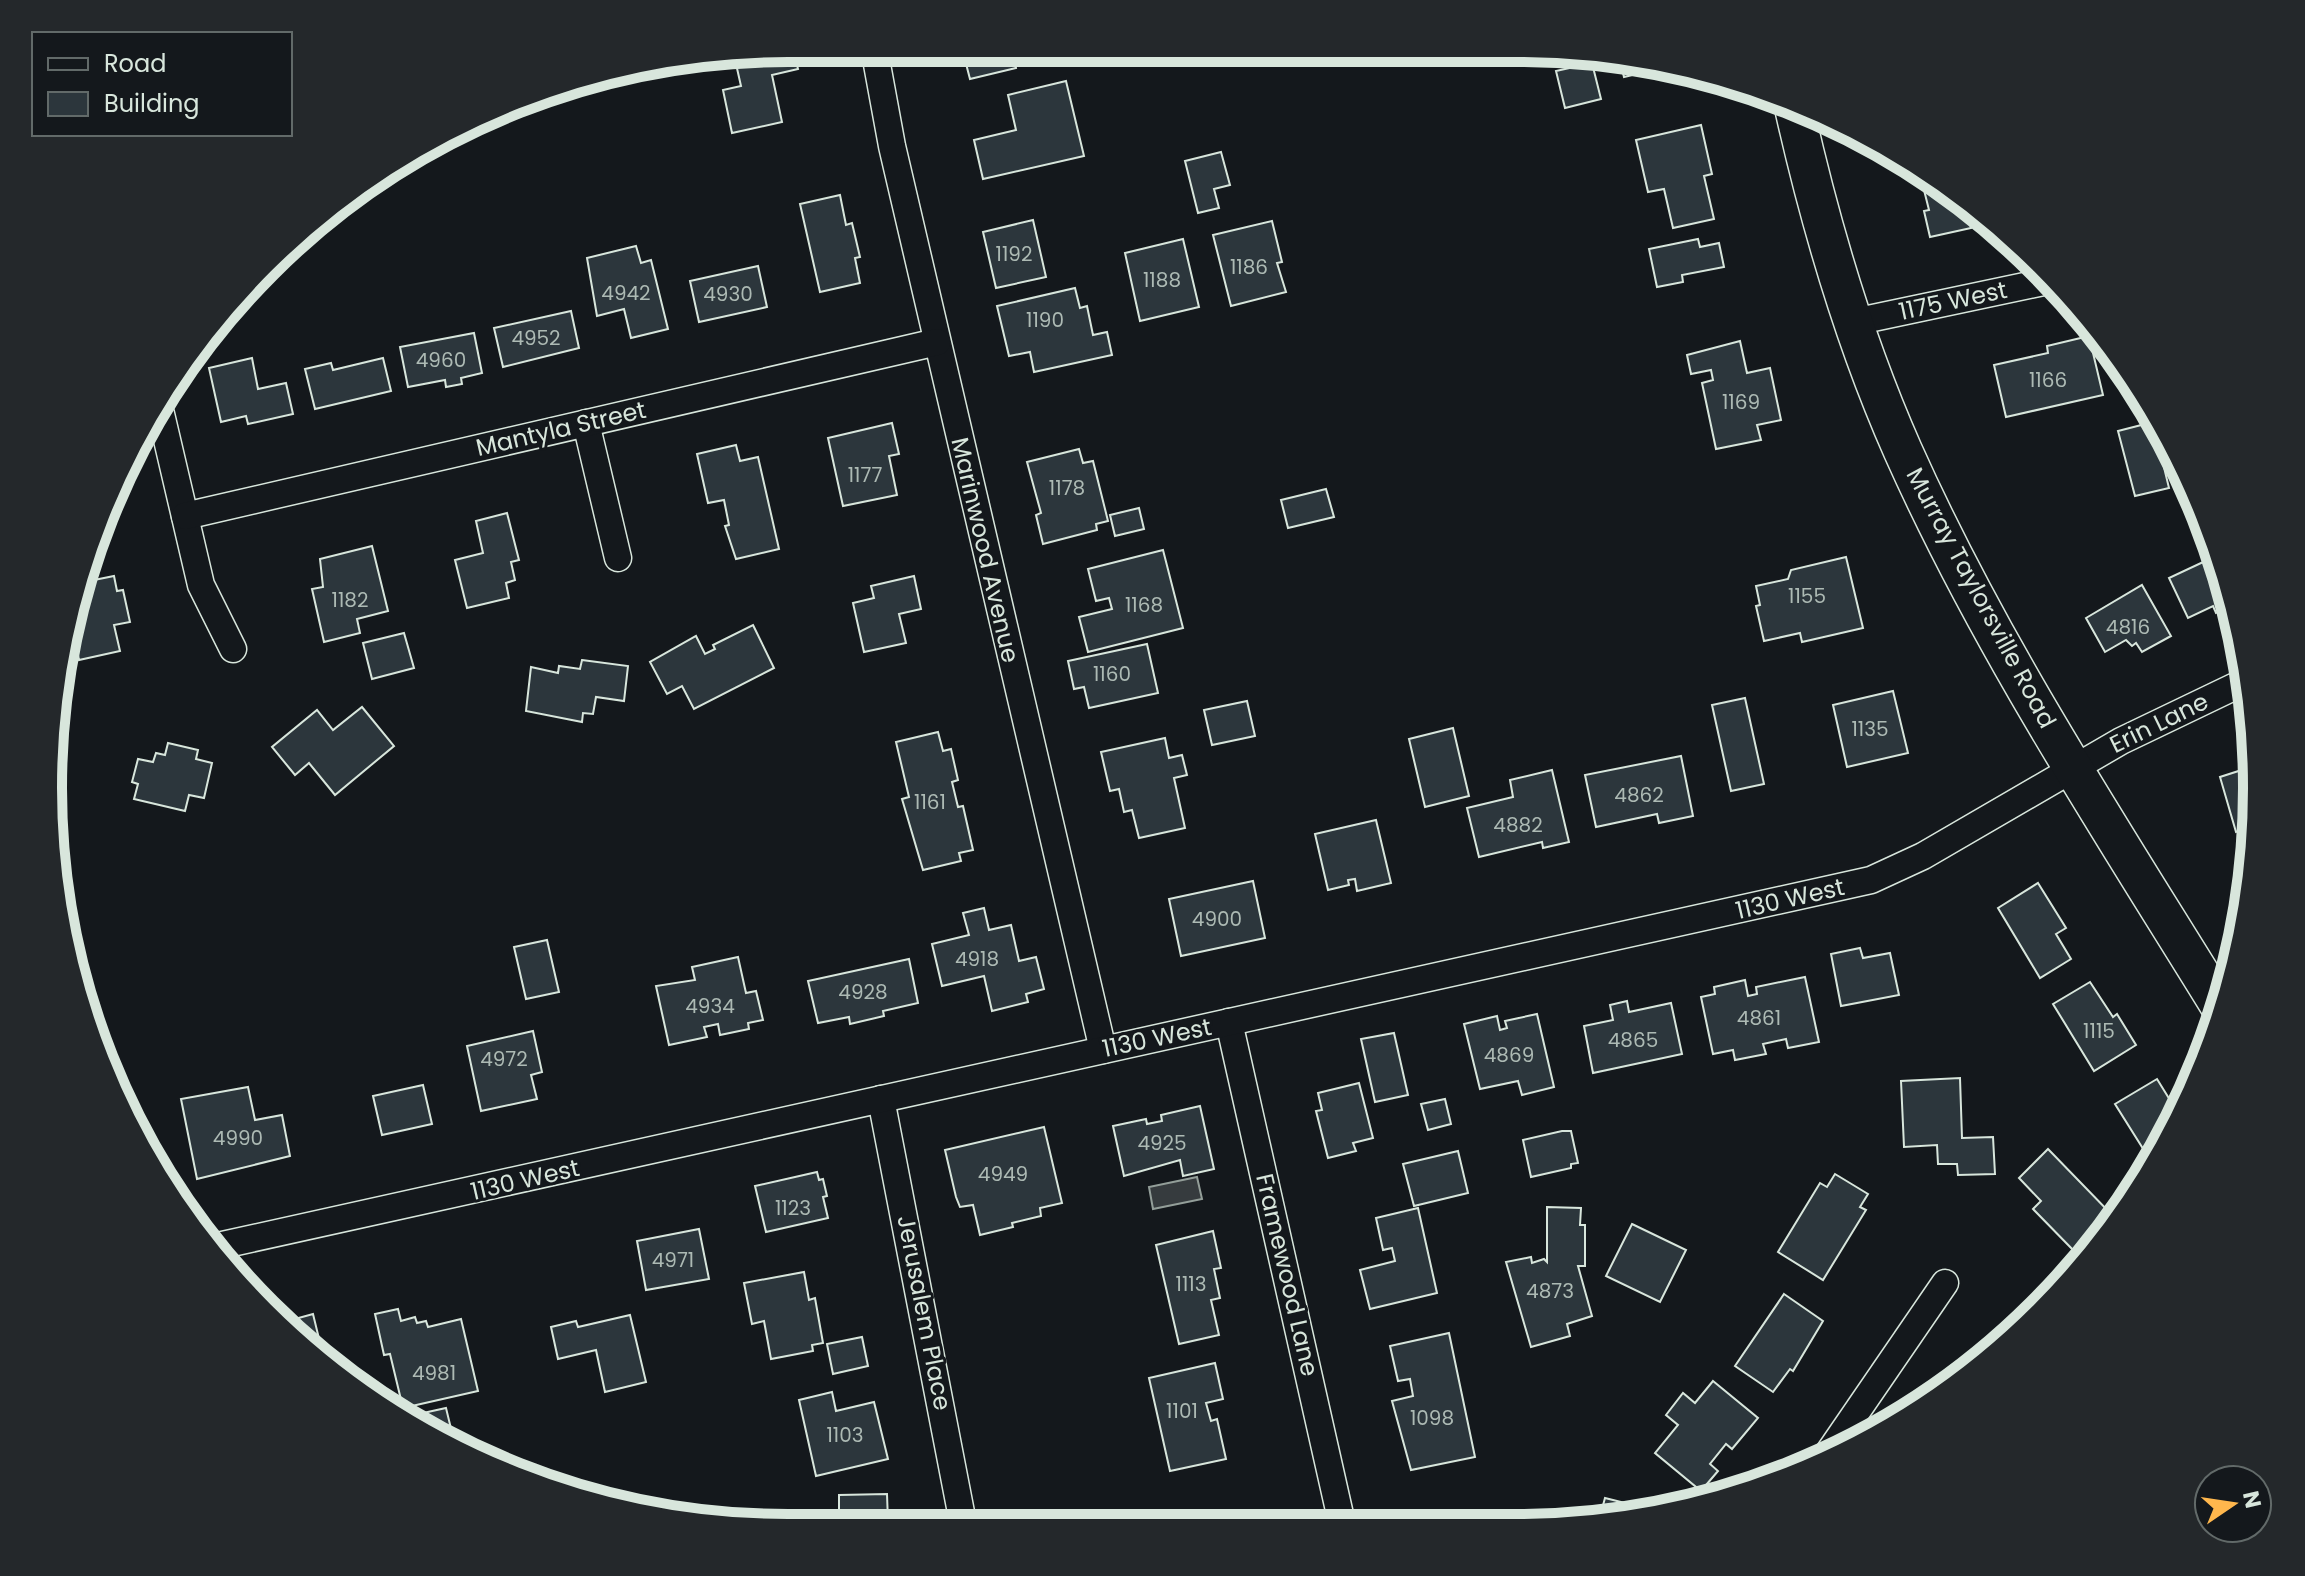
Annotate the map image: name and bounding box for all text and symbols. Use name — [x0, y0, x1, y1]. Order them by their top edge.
legend — [32, 32, 292, 136]
text: Road — [104, 47, 166, 80]
text: Building — [104, 87, 200, 120]
house number: 1192 — [996, 240, 1032, 268]
house number: 1186 — [1230, 253, 1268, 281]
house number: 1188 — [1143, 266, 1181, 294]
street label: 1175 West — [1896, 273, 2010, 328]
house number: 4942 — [601, 279, 651, 307]
house number: 4930 — [703, 280, 753, 308]
house number: 1190 — [1026, 306, 1064, 334]
house number: 4952 — [511, 324, 561, 352]
house number: 4960 — [416, 346, 466, 374]
house number: 1166 — [2029, 366, 2067, 394]
house number: 1169 — [1722, 388, 1760, 416]
street label: Mantyla Street — [473, 393, 649, 464]
street label: Marinwood Avenue — [944, 434, 1027, 666]
house number: 1177 — [848, 461, 882, 489]
street label: Murray Taylorsville Road — [1899, 462, 2064, 734]
house number: 1178 — [1049, 474, 1085, 502]
house number: 1155 — [1788, 582, 1826, 610]
house number: 1182 — [332, 586, 368, 614]
house number: 1168 — [1125, 591, 1163, 619]
house number: 4816 — [2106, 613, 2150, 641]
house number: 1160 — [1093, 660, 1131, 688]
street label: Erin Lane — [2104, 685, 2214, 761]
house number: 1135 — [1851, 715, 1889, 743]
house number: 4862 — [1614, 781, 1664, 809]
house number: 1161 — [914, 788, 946, 816]
house number: 4882 — [1493, 811, 1543, 839]
street label: 1130 West — [1732, 870, 1847, 927]
house number: 4900 — [1192, 905, 1242, 933]
house number: 4918 — [955, 945, 999, 973]
house number: 4928 — [838, 978, 888, 1006]
house number: 4934 — [685, 992, 735, 1020]
house number: 4861 — [1737, 1004, 1781, 1032]
street label: 1130 West — [1099, 1010, 1214, 1065]
house number: 1115 — [2083, 1017, 2115, 1045]
house number: 4865 — [1608, 1026, 1658, 1054]
house number: 4869 — [1484, 1041, 1534, 1069]
house number: 4972 — [480, 1045, 528, 1073]
house number: 4990 — [213, 1124, 263, 1152]
house number: 4925 — [1137, 1129, 1187, 1157]
street label: 1130 West — [467, 1151, 582, 1208]
house number: 4949 — [978, 1160, 1028, 1188]
street label: Framewood Lane — [1248, 1170, 1327, 1379]
house number: 1123 — [775, 1194, 811, 1222]
street label: Jerusalem Place — [889, 1213, 960, 1413]
house number: 4971 — [652, 1246, 694, 1274]
house number: 1113 — [1176, 1270, 1206, 1298]
house number: 4873 — [1526, 1277, 1574, 1305]
house number: 4981 — [412, 1359, 456, 1387]
house number: 1101 — [1166, 1397, 1198, 1425]
house number: 1098 — [1410, 1404, 1454, 1432]
house number: 1103 — [826, 1421, 864, 1449]
north arrow — [2193, 1464, 2273, 1544]
text: N — [2235, 1488, 2269, 1511]

